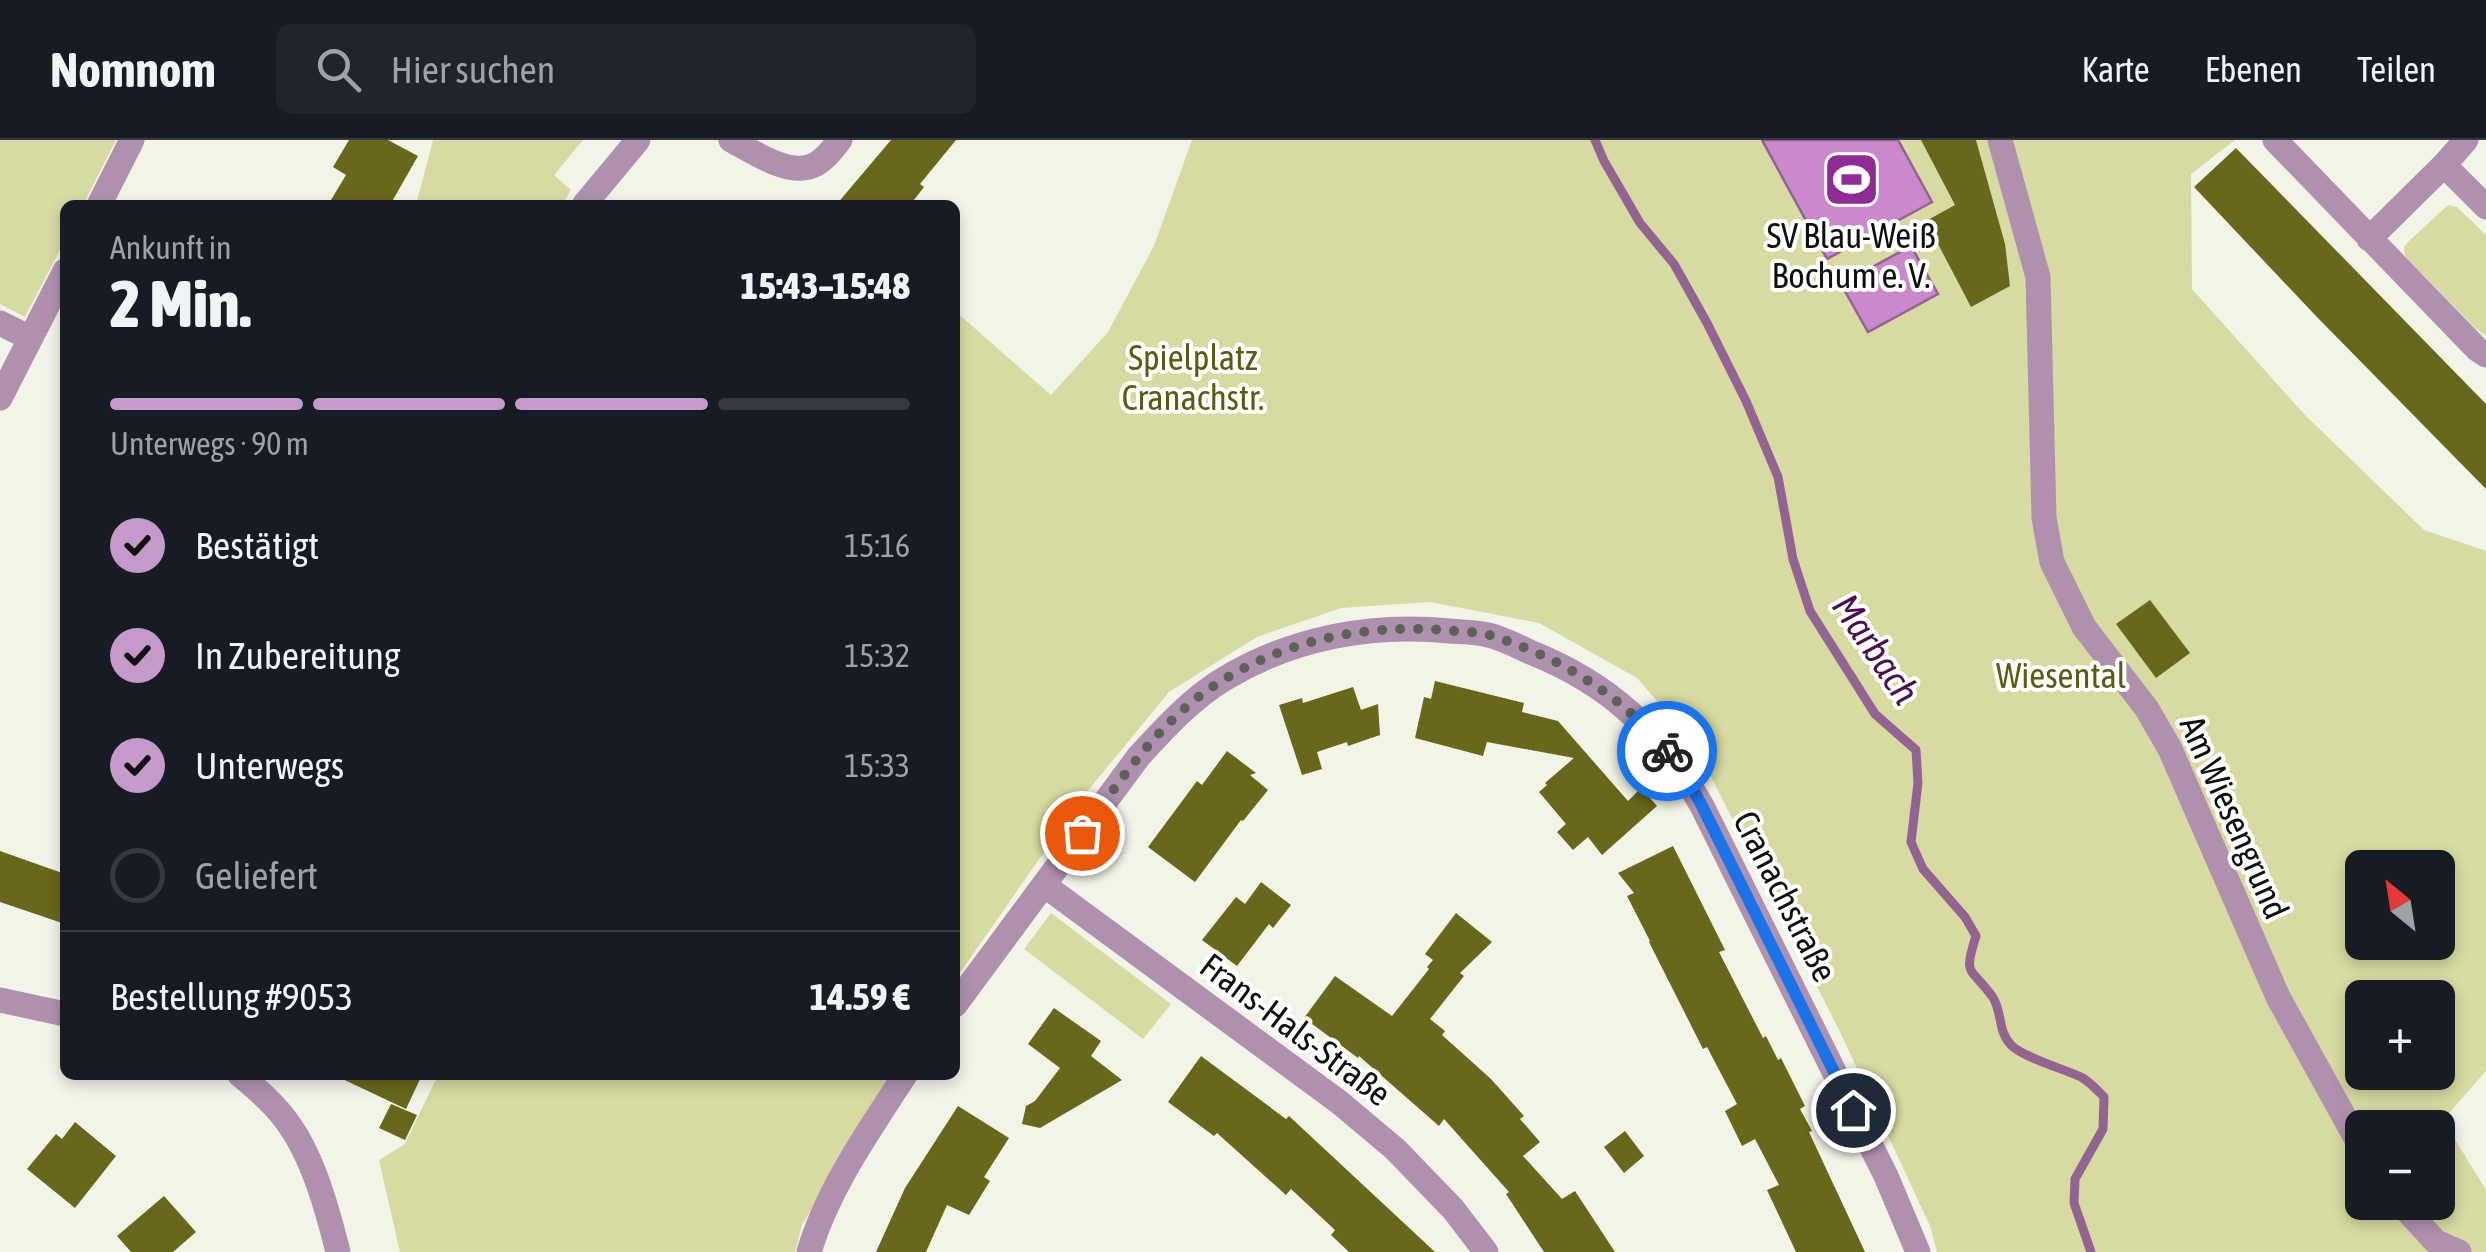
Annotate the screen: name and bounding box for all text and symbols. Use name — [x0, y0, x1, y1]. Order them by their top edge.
search box — [276, 24, 976, 114]
text: Nomnom — [50, 42, 216, 97]
icon: search — [311, 42, 366, 97]
text: Hier suchen — [391, 48, 555, 91]
text: Karte — [2081, 49, 2150, 89]
text: Ebenen — [2205, 49, 2302, 89]
text: Teilen — [2357, 49, 2436, 89]
sports icon: SV Blau-Weiß Bochum e. V. — [1821, 149, 1881, 209]
place label: SV Blau-Weiß Bochum e. V. — [1766, 215, 1936, 295]
text: Ankunft in — [110, 229, 232, 266]
text: 15:43–15:48 — [740, 264, 910, 307]
text: 2 Min. — [110, 266, 251, 341]
park label: Spielplatz Cranachstr. — [1122, 337, 1264, 417]
text: Unterwegs · 90 m — [110, 425, 309, 462]
icon: check — [110, 518, 165, 573]
text: Bestätigt — [195, 524, 319, 567]
text: 15:16 — [844, 527, 910, 564]
water label: Marbach — [1824, 586, 1928, 712]
icon: check — [110, 628, 165, 683]
text: In Zubereitung — [195, 634, 400, 677]
text: 15:32 — [844, 637, 910, 674]
park label: Wiesental — [1996, 655, 2126, 695]
courier — [1617, 701, 1717, 801]
street label: Am Wiesengrund — [2172, 710, 2298, 924]
icon: bike — [1640, 724, 1695, 779]
icon: check — [110, 738, 165, 793]
text: Unterwegs — [195, 744, 344, 787]
text: 15:33 — [844, 747, 910, 784]
pin — [1040, 791, 1125, 876]
street label: Cranachstraße — [1726, 804, 1846, 988]
icon: bag — [1055, 806, 1110, 861]
north arrow — [2345, 850, 2455, 960]
map controls — [2345, 850, 2455, 1220]
text: Geliefert — [195, 854, 318, 897]
street label: Frans-Hals-Straße — [1193, 945, 1399, 1113]
text: Bestellung #9053 — [110, 975, 353, 1018]
text: 14.59 € — [809, 975, 910, 1018]
button: + — [2345, 980, 2455, 1090]
pin — [1811, 1068, 1896, 1153]
icon: home — [1826, 1083, 1881, 1138]
button: − — [2345, 1110, 2455, 1220]

